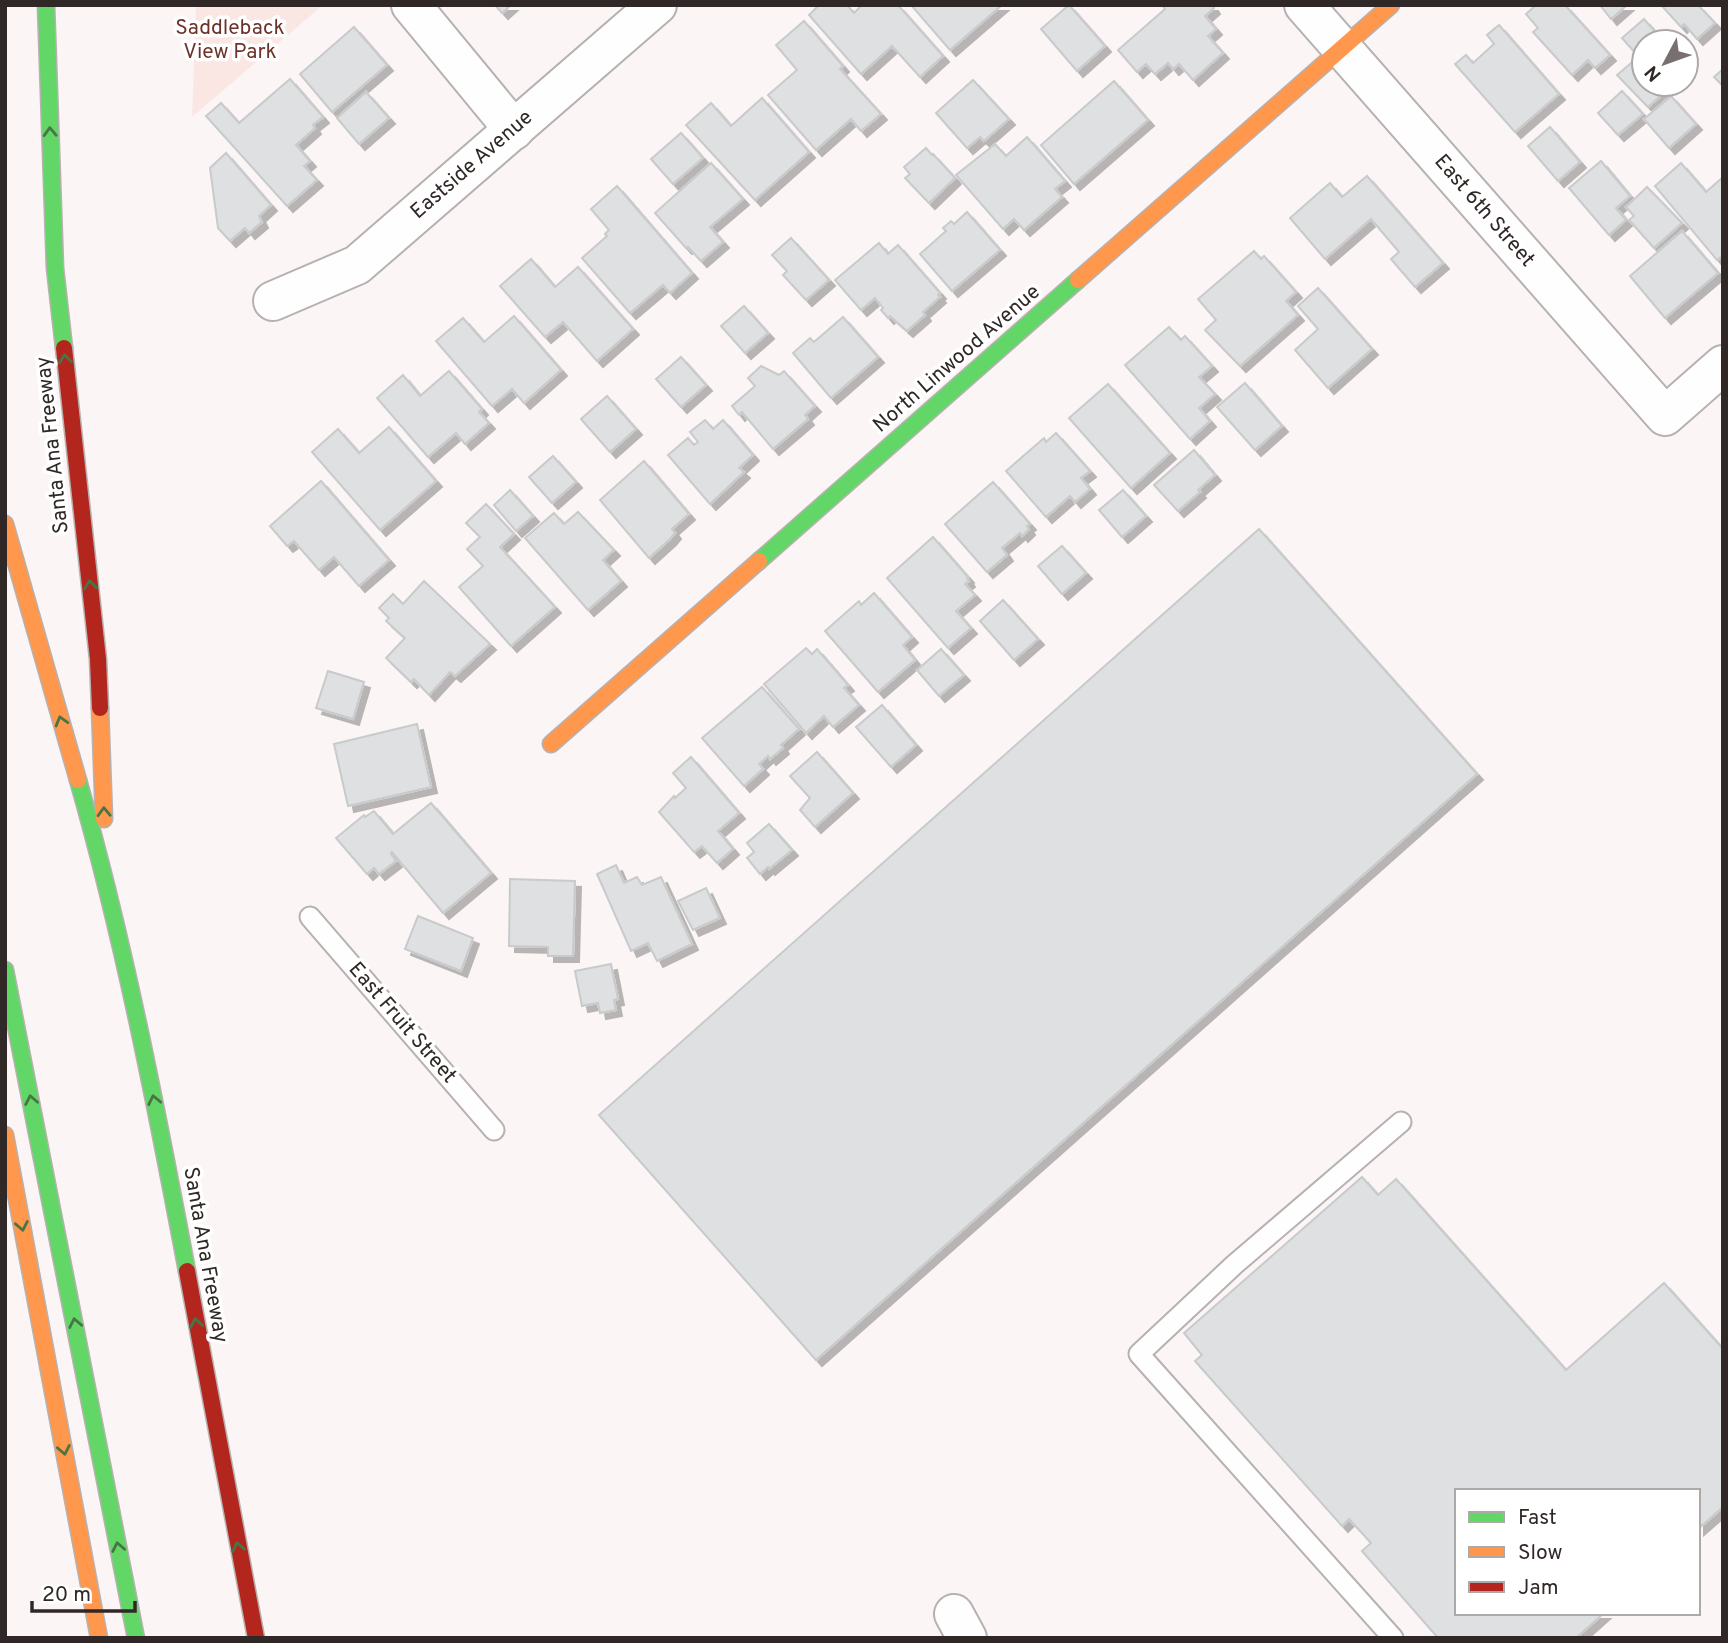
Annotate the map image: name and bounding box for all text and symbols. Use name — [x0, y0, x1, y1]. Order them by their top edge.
park label: Saddleback View Park — [175, 15, 285, 66]
north arrow — [1630, 28, 1700, 98]
text: N — [1640, 60, 1667, 86]
street label: Eastside Avenue — [405, 104, 539, 226]
one-way arrow — [42, 127, 57, 138]
street label: East 6th Street — [1428, 149, 1540, 273]
street label: North Linwood Avenue — [868, 279, 1046, 439]
one-way arrow — [58, 353, 73, 364]
street label: Santa Ana Freeway — [30, 355, 76, 535]
one-way arrow — [82, 580, 97, 591]
one-way arrow — [55, 715, 70, 727]
one-way arrow — [97, 807, 112, 818]
street label: East Fruit Street — [342, 957, 462, 1089]
one-way arrow — [24, 1094, 39, 1106]
one-way arrow — [147, 1094, 162, 1106]
street label: Santa Ana Freeway — [176, 1165, 234, 1345]
one-way arrow — [14, 1220, 29, 1232]
one-way arrow — [189, 1317, 204, 1329]
one-way arrow — [68, 1318, 83, 1330]
one-way arrow — [56, 1444, 71, 1456]
legend — [1455, 1489, 1700, 1615]
text: Fast — [1518, 1505, 1557, 1532]
text: Slow — [1518, 1540, 1563, 1567]
one-way arrow — [112, 1541, 127, 1553]
one-way arrow — [231, 1541, 246, 1553]
scale bar — [32, 1570, 135, 1614]
text: Jam — [1518, 1575, 1559, 1602]
text: 20 m — [42, 1582, 91, 1609]

